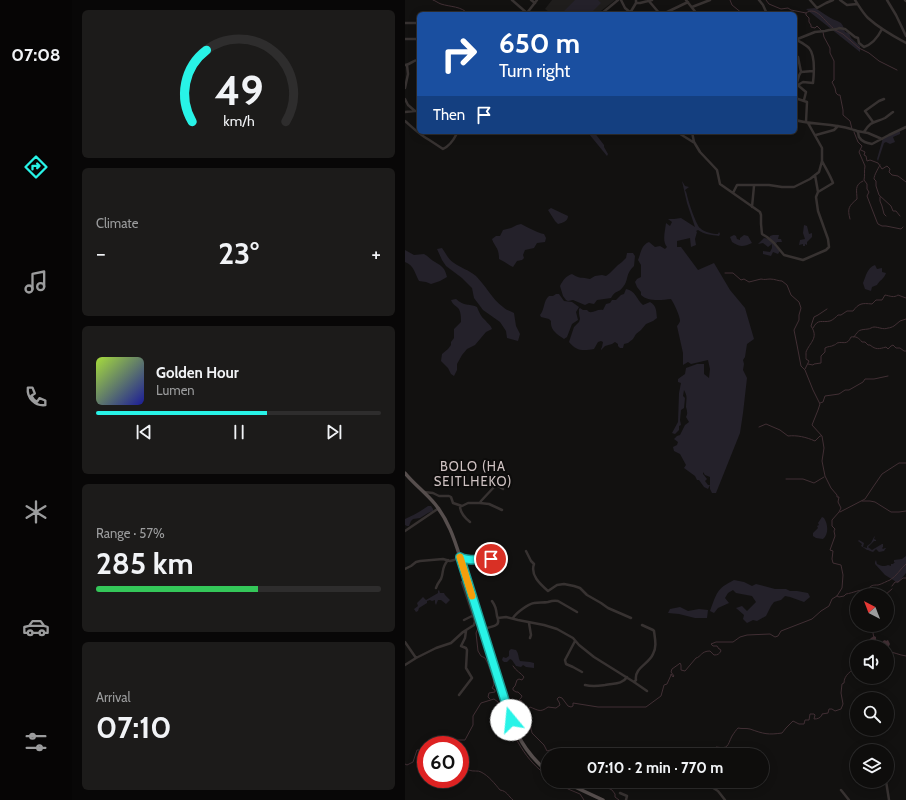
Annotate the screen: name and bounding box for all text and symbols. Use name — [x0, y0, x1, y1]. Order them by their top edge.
text: 650 m — [499, 26, 580, 60]
icon: right — [433, 28, 485, 80]
text: 07:08 — [11, 44, 61, 66]
text: Turn right — [499, 60, 570, 82]
text: 49 — [214, 65, 263, 115]
icon: arrive — [473, 104, 495, 126]
text: Then — [433, 106, 465, 124]
text: km/h — [223, 112, 254, 130]
icon: directions — [22, 153, 50, 181]
text: Climate — [96, 215, 138, 231]
text: 23° — [218, 235, 259, 272]
text: − — [96, 240, 106, 267]
text: + — [371, 240, 381, 267]
icon: music — [22, 268, 50, 296]
text: Golden Hour — [156, 364, 239, 382]
text: Lumen — [156, 382, 195, 398]
icon: phone — [22, 383, 50, 411]
icon: previous — [133, 421, 155, 443]
icon: pause — [228, 421, 250, 443]
icon: next — [323, 421, 345, 443]
district label: BOLO (HA SEITLHEKO) — [434, 458, 512, 489]
icon: climate — [22, 498, 50, 526]
text: Range · 57% — [96, 525, 165, 541]
pin — [474, 542, 508, 576]
text: 285 km — [96, 545, 193, 582]
icon: arrive — [480, 548, 502, 570]
north arrow — [850, 588, 894, 632]
map controls — [850, 588, 894, 788]
icon: car — [22, 613, 50, 641]
button: sound — [850, 640, 894, 684]
text: Arrival — [96, 689, 131, 705]
button: search — [850, 692, 894, 736]
position arrow — [490, 699, 532, 741]
text: 07:10 — [96, 709, 171, 746]
icon: filters — [22, 728, 50, 756]
speed limit sign: 60 — [417, 736, 469, 788]
button: layers — [850, 744, 894, 788]
text: 07:10 · 2 min · 770 m — [587, 759, 723, 777]

